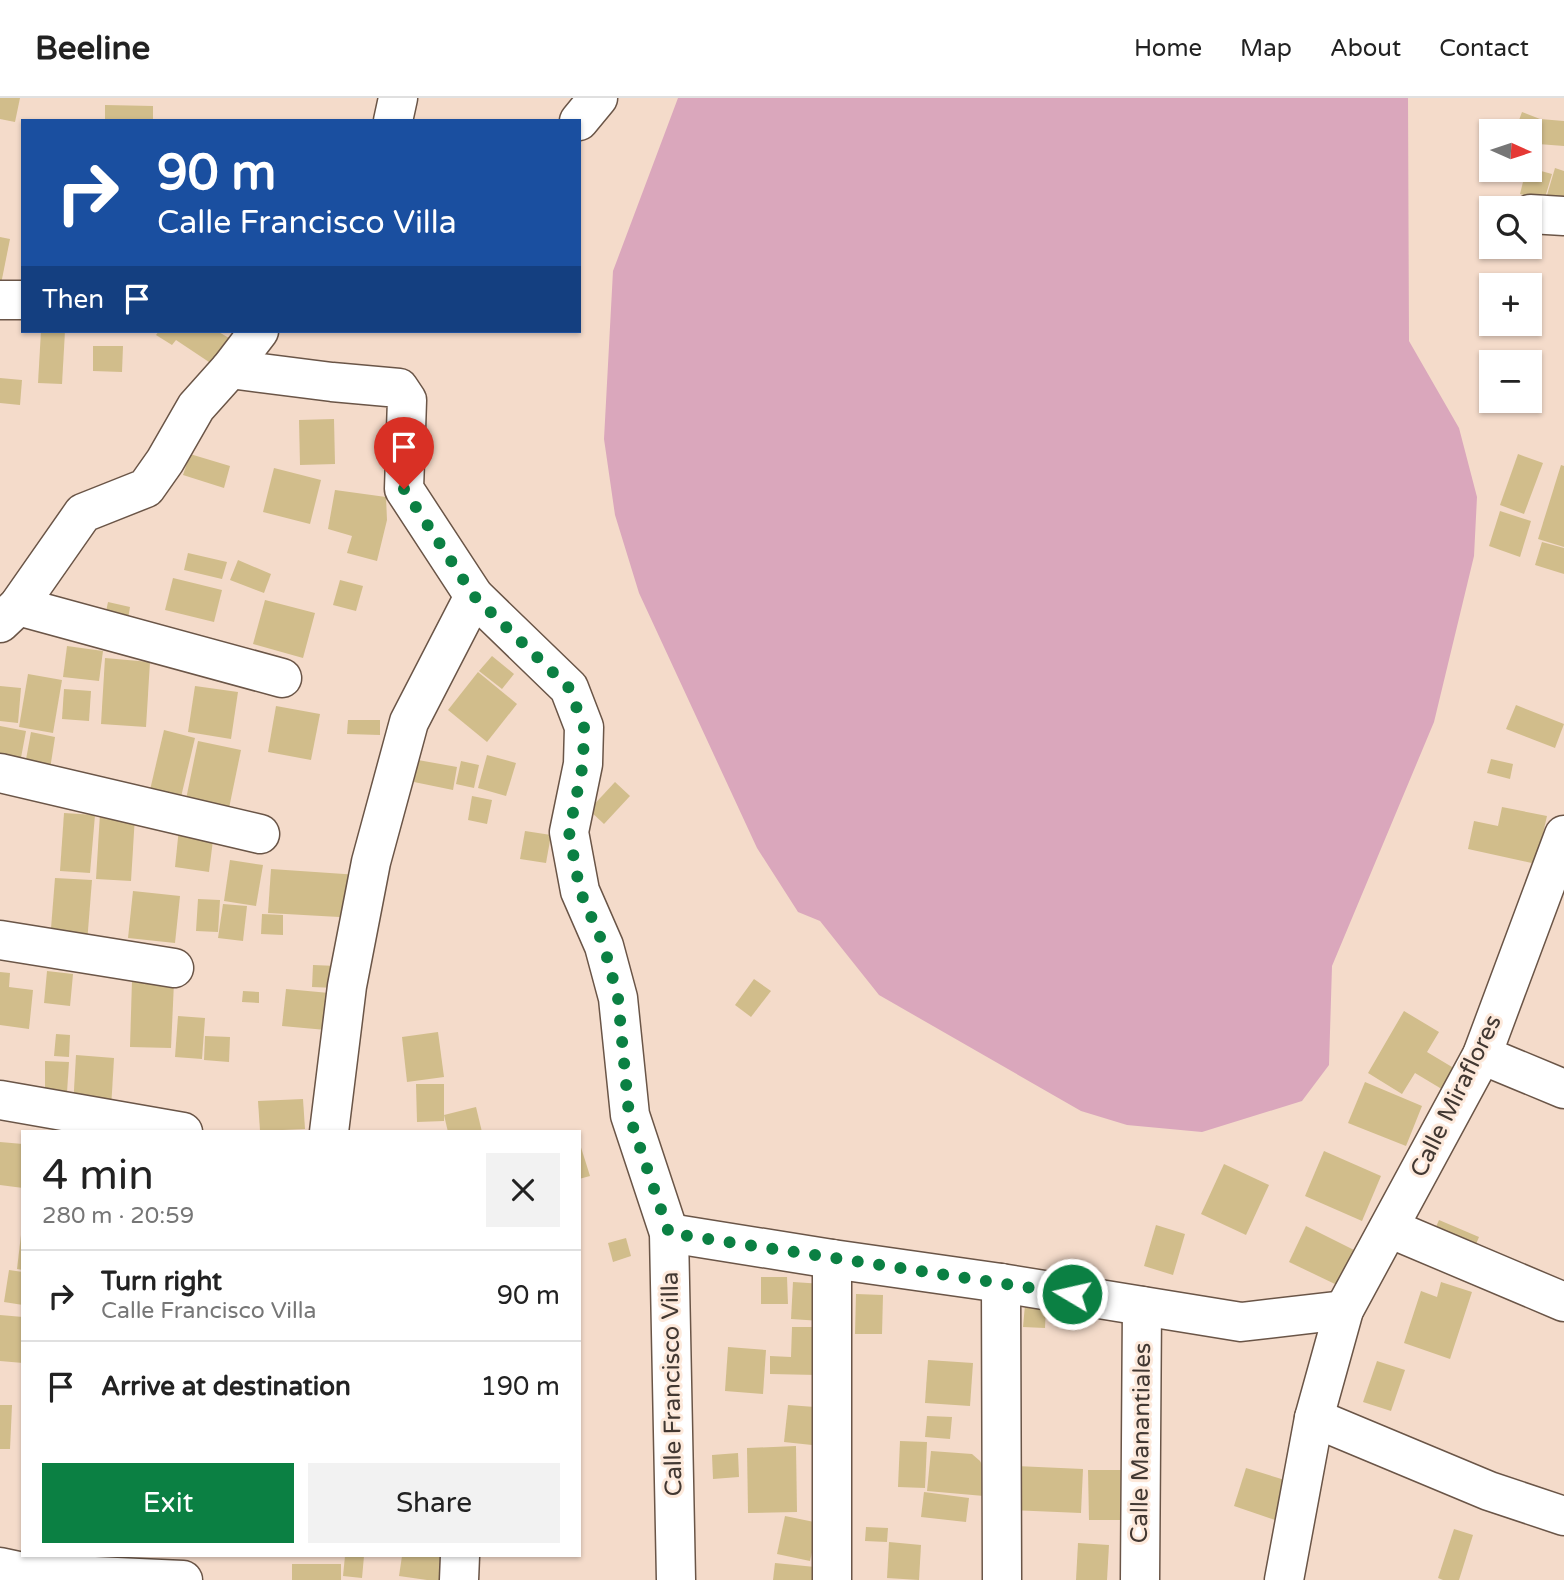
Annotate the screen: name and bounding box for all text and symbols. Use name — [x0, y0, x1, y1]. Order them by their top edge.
text: Beeline — [35, 29, 150, 68]
text: Home — [1134, 34, 1202, 63]
text: Map — [1240, 34, 1292, 63]
text: About — [1330, 34, 1401, 63]
text: Contact — [1439, 34, 1529, 63]
north arrow — [1479, 119, 1542, 182]
map controls — [1479, 119, 1542, 413]
text: 90 m — [157, 144, 276, 203]
icon: right — [42, 147, 133, 238]
button: search — [1479, 196, 1542, 259]
text: Calle Francisco Villa — [157, 204, 457, 242]
button: + — [1479, 273, 1542, 336]
icon: arrive — [118, 280, 156, 318]
text: Then — [42, 284, 104, 315]
button: − — [1479, 350, 1542, 413]
pin — [374, 417, 434, 489]
icon: arrive — [385, 428, 423, 466]
street label: Calle Miraflores — [1404, 1010, 1508, 1182]
text: 4 min — [42, 1150, 154, 1201]
button: close — [486, 1153, 560, 1227]
text: 280 m · 20:59 — [42, 1202, 194, 1230]
position arrow — [1035, 1257, 1109, 1331]
text: Turn right — [101, 1266, 222, 1297]
street label: Calle Francisco Villa — [656, 1271, 688, 1497]
icon: right — [42, 1277, 80, 1315]
text: 90 m — [497, 1280, 560, 1311]
text: Calle Francisco Villa — [101, 1297, 316, 1325]
street label: Calle Manantiales — [1125, 1342, 1157, 1544]
icon: arrive — [42, 1368, 80, 1406]
text: Arrive at destination — [101, 1371, 351, 1402]
text: 190 m — [480, 1371, 560, 1402]
button: Exit — [42, 1463, 294, 1543]
button: Share — [308, 1463, 560, 1543]

